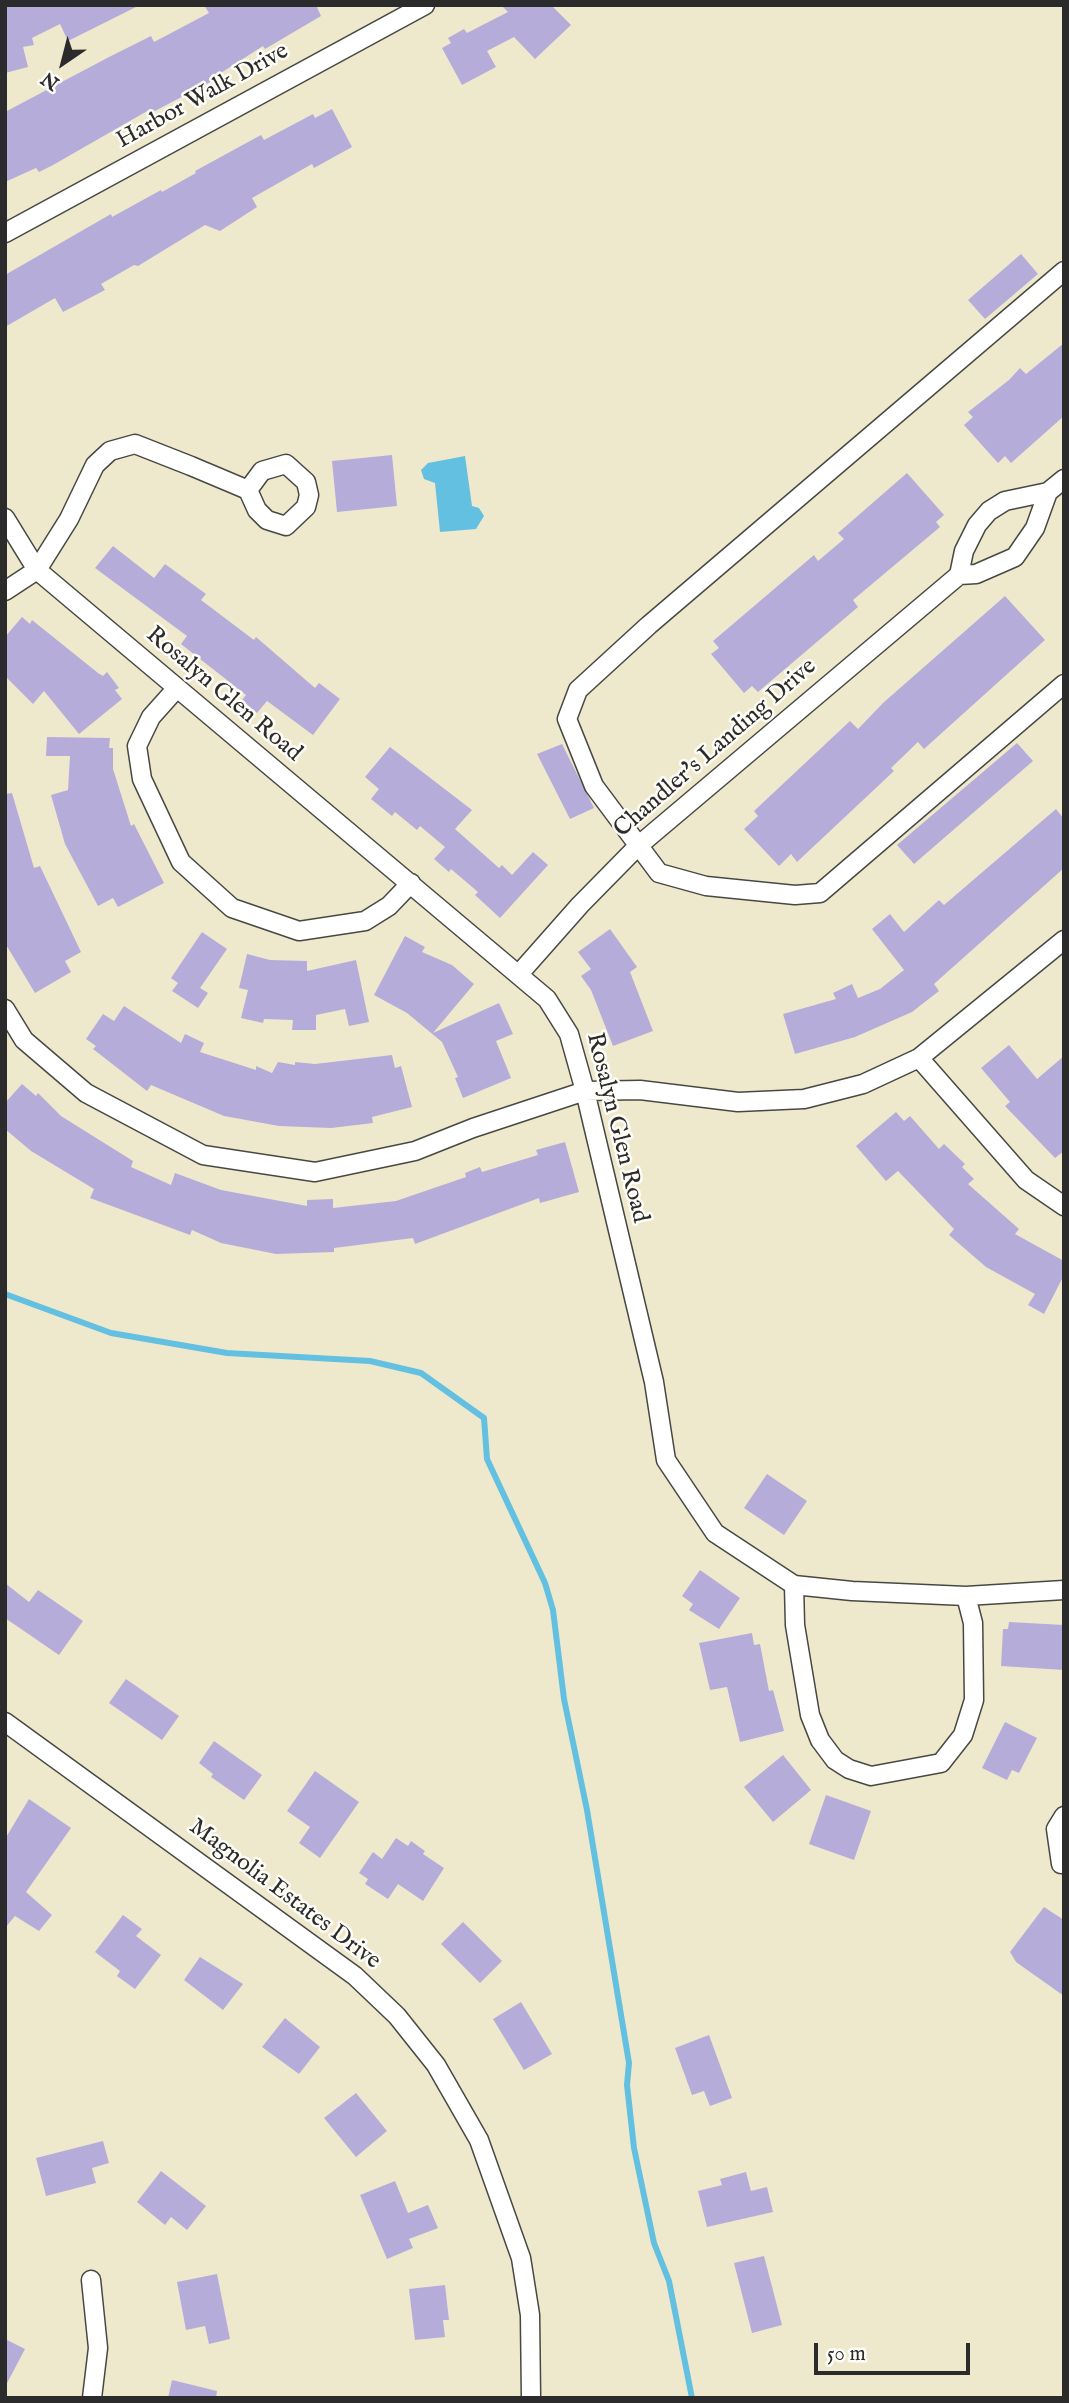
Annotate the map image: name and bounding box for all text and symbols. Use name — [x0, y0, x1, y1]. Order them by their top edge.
north arrow — [28, 28, 98, 98]
street label: Harbor Walk Drive — [112, 38, 294, 156]
text: N — [37, 66, 65, 95]
street label: Rosalyn Glen Road — [139, 621, 307, 769]
street label: Chandler's Landing Drive — [609, 653, 823, 845]
street label: Rosalyn Glen Road — [578, 1030, 654, 1226]
street label: Magnolia Estates Drive — [182, 1813, 386, 1977]
scale bar — [817, 2330, 973, 2374]
text: 50 m — [827, 2341, 866, 2368]

